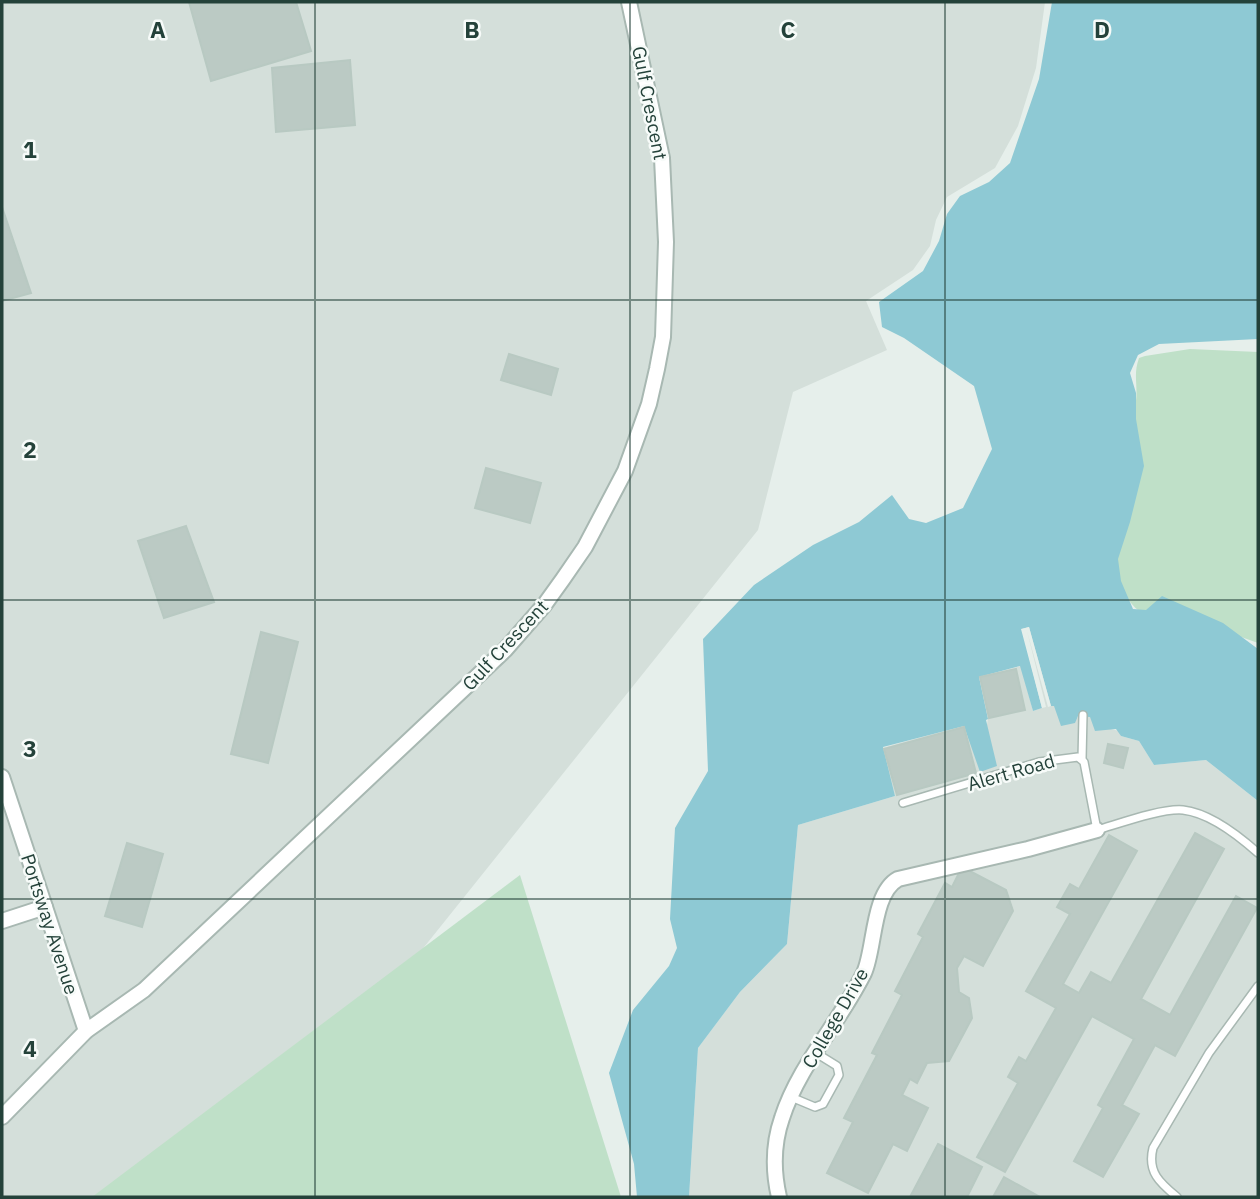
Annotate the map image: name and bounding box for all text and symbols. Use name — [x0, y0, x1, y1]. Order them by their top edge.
text: A — [150, 14, 166, 44]
text: B — [464, 14, 480, 44]
text: C — [781, 14, 796, 44]
text: D — [1094, 14, 1110, 44]
street label: Gulf Crescent — [627, 44, 673, 162]
text: 1 — [23, 134, 37, 164]
text: 2 — [23, 434, 37, 464]
street label: Gulf Crescent — [457, 595, 553, 695]
text: 3 — [23, 733, 37, 763]
street label: Alert Road — [965, 748, 1057, 796]
street label: Portsway Avenue — [16, 851, 84, 997]
street label: College Drive — [797, 963, 873, 1073]
text: 4 — [23, 1033, 37, 1063]

